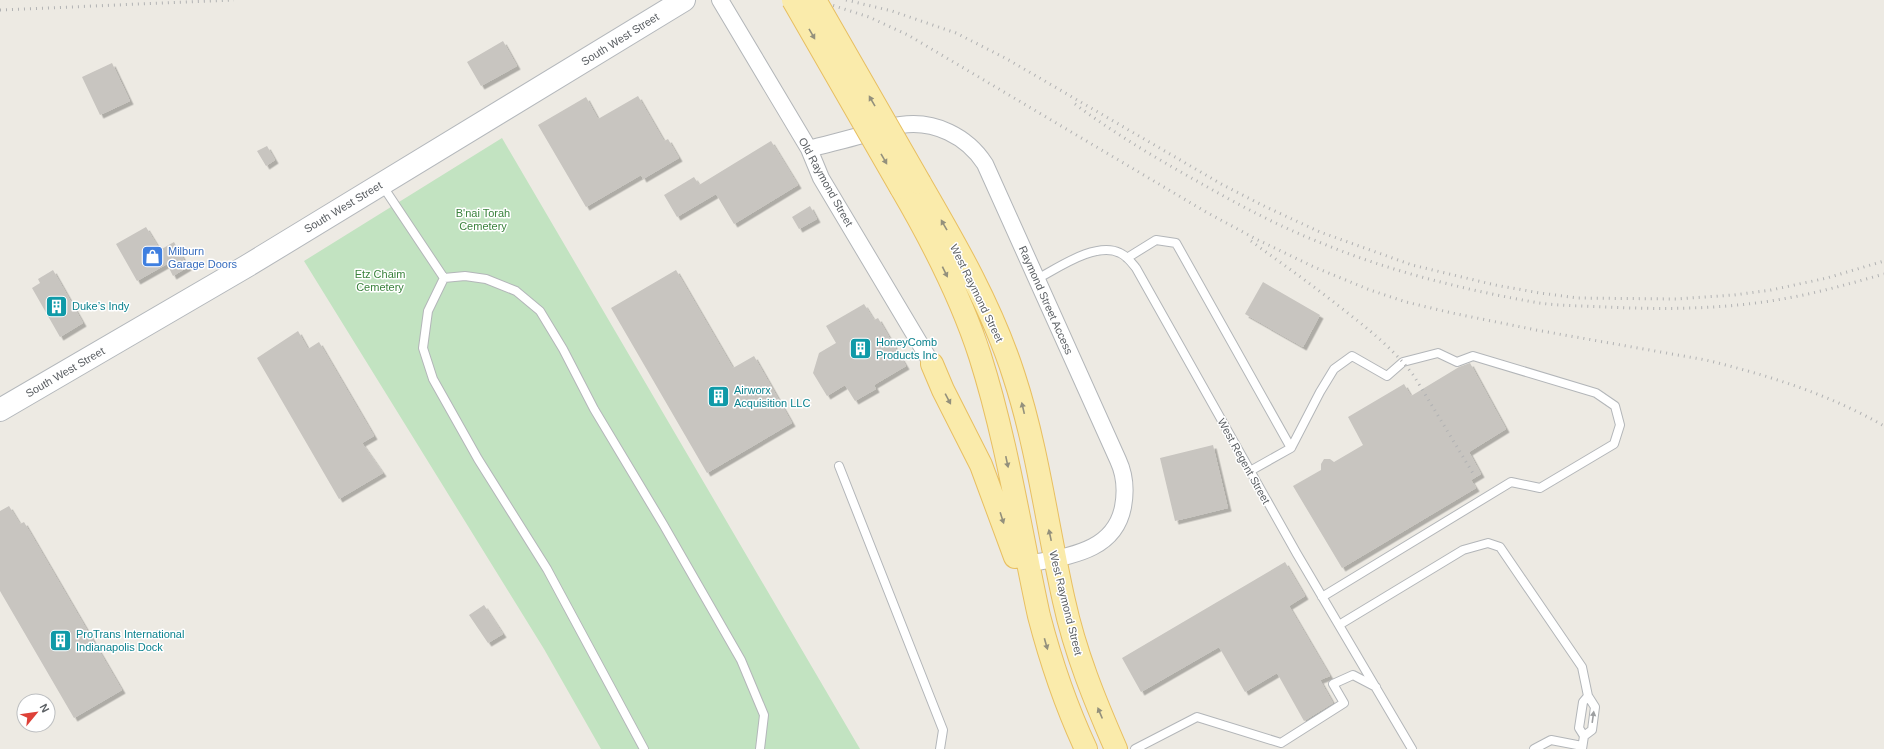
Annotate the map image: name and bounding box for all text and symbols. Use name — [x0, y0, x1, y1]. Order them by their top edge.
street label: South West Street — [579, 10, 661, 68]
one-way arrow — [809, 28, 816, 40]
one-way arrow — [869, 95, 876, 107]
street label: Old Raymond Street — [797, 136, 855, 228]
one-way arrow — [881, 153, 888, 165]
street label: South West Street — [302, 179, 384, 235]
park label: B'nai Torah Cemetery — [456, 207, 510, 232]
one-way arrow — [940, 219, 947, 231]
street label: West Raymond Street — [948, 242, 1006, 344]
shop icon: Milburn Garage Doors — [140, 244, 166, 270]
street label: Raymond Street Access — [1017, 244, 1076, 357]
place label: Milburn Garage Doors — [168, 245, 238, 270]
one-way arrow — [942, 266, 948, 278]
park label: Etz Chaim Cemetery — [355, 268, 405, 293]
building icon: Duke’s Indy — [44, 293, 70, 319]
place label: Duke’s Indy — [72, 300, 130, 312]
building icon: HoneyComb Products Inc — [848, 335, 874, 361]
place label: HoneyComb Products Inc — [876, 336, 938, 361]
street label: South West Street — [23, 345, 107, 399]
building icon: Airworx Acquisition LLC — [706, 383, 732, 409]
place label: Airworx Acquisition LLC — [734, 384, 810, 409]
one-way arrow — [945, 394, 951, 405]
one-way arrow — [1019, 401, 1025, 414]
street label: West Regent Street — [1216, 416, 1272, 506]
one-way arrow — [1004, 456, 1010, 468]
one-way arrow — [999, 512, 1005, 524]
one-way arrow — [1046, 529, 1052, 541]
street label: West Raymond Street — [1047, 549, 1085, 657]
building icon: ProTrans International Indianapolis Dock — [48, 627, 74, 653]
place label: ProTrans International Indianapolis Dock — [76, 628, 184, 653]
one-way arrow — [1043, 638, 1049, 650]
north arrow — [16, 693, 56, 733]
text: N — [38, 702, 52, 715]
one-way arrow — [1097, 707, 1103, 719]
one-way arrow — [1590, 711, 1596, 723]

